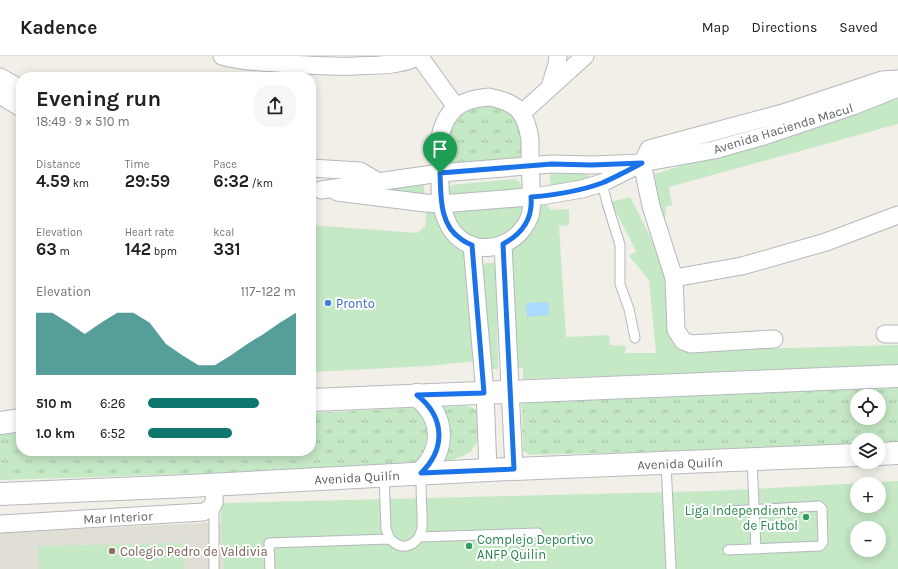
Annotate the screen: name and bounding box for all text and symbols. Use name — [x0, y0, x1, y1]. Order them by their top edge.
text: Kadence — [20, 17, 97, 39]
text: Map — [702, 19, 730, 36]
text: Directions — [752, 19, 817, 36]
text: Saved — [839, 19, 878, 36]
button: share — [254, 85, 296, 127]
text: Evening run — [36, 86, 161, 112]
street label: Avenida Hacienda Macul — [711, 100, 855, 157]
text: 18:49 · 9 × 510 m — [36, 114, 130, 129]
pin — [423, 132, 457, 173]
icon: arrive — [429, 138, 451, 160]
text: Distance — [36, 158, 80, 171]
text: Time — [125, 158, 149, 171]
text: Pace — [213, 158, 237, 171]
text: 4.59 — [36, 171, 70, 191]
text: 29:59 — [125, 171, 170, 191]
text: 6:32 — [213, 171, 249, 191]
text: km — [70, 177, 89, 190]
text: /km — [249, 177, 273, 190]
text: Elevation — [36, 226, 83, 239]
text: Heart rate — [125, 226, 174, 239]
text: kcal — [213, 226, 234, 239]
text: 63 — [36, 239, 57, 259]
text: 142 — [125, 239, 151, 259]
text: 331 — [213, 239, 241, 259]
text: m — [57, 245, 70, 258]
text: bpm — [151, 245, 177, 258]
text: Elevation — [36, 284, 91, 299]
text: 117–122 m — [241, 284, 296, 299]
place label: Pronto — [336, 296, 375, 311]
marker: Pronto — [323, 298, 333, 308]
map controls — [850, 389, 886, 557]
button: locate — [850, 389, 886, 425]
text: 510 m — [36, 396, 72, 411]
text: 6:26 — [100, 396, 125, 411]
text: 1.0 km — [36, 426, 75, 441]
text: 6:52 — [100, 426, 125, 441]
button: layers — [850, 433, 886, 469]
street label: Avenida Quilín — [637, 455, 723, 472]
street label: Avenida Quilín — [314, 468, 400, 487]
button: + — [850, 477, 886, 513]
place label: Liga Independiente de Futbol — [685, 503, 798, 533]
street label: Mar Interior — [83, 508, 153, 527]
marker: Liga Independiente de Futbol — [801, 512, 811, 522]
button: − — [850, 521, 886, 557]
place label: Complejo Deportivo ANFP Quilin — [477, 532, 593, 562]
marker: Complejo Deportivo ANFP Quilin — [464, 541, 474, 551]
place label: Colegio Pedro de Valdivia — [120, 544, 268, 559]
marker: Colegio Pedro de Valdivia — [107, 546, 117, 556]

